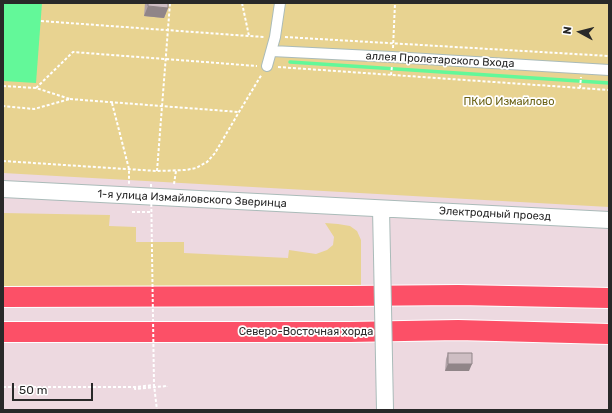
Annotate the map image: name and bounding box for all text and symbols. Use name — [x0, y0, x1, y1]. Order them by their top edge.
north arrow — [560, 12, 600, 52]
text: N — [561, 26, 575, 35]
street label: аллея Пролетарского Входа — [365, 50, 515, 70]
park label: ПКиО Измайлово — [464, 95, 554, 109]
street label: 1-я улица Измайловского Зверинца — [97, 187, 287, 211]
street label: Электродный проезд — [439, 204, 551, 224]
street label: Северо-Восточная хорда — [239, 325, 373, 339]
scale bar — [14, 375, 95, 401]
text: 50 m — [19, 383, 47, 397]

